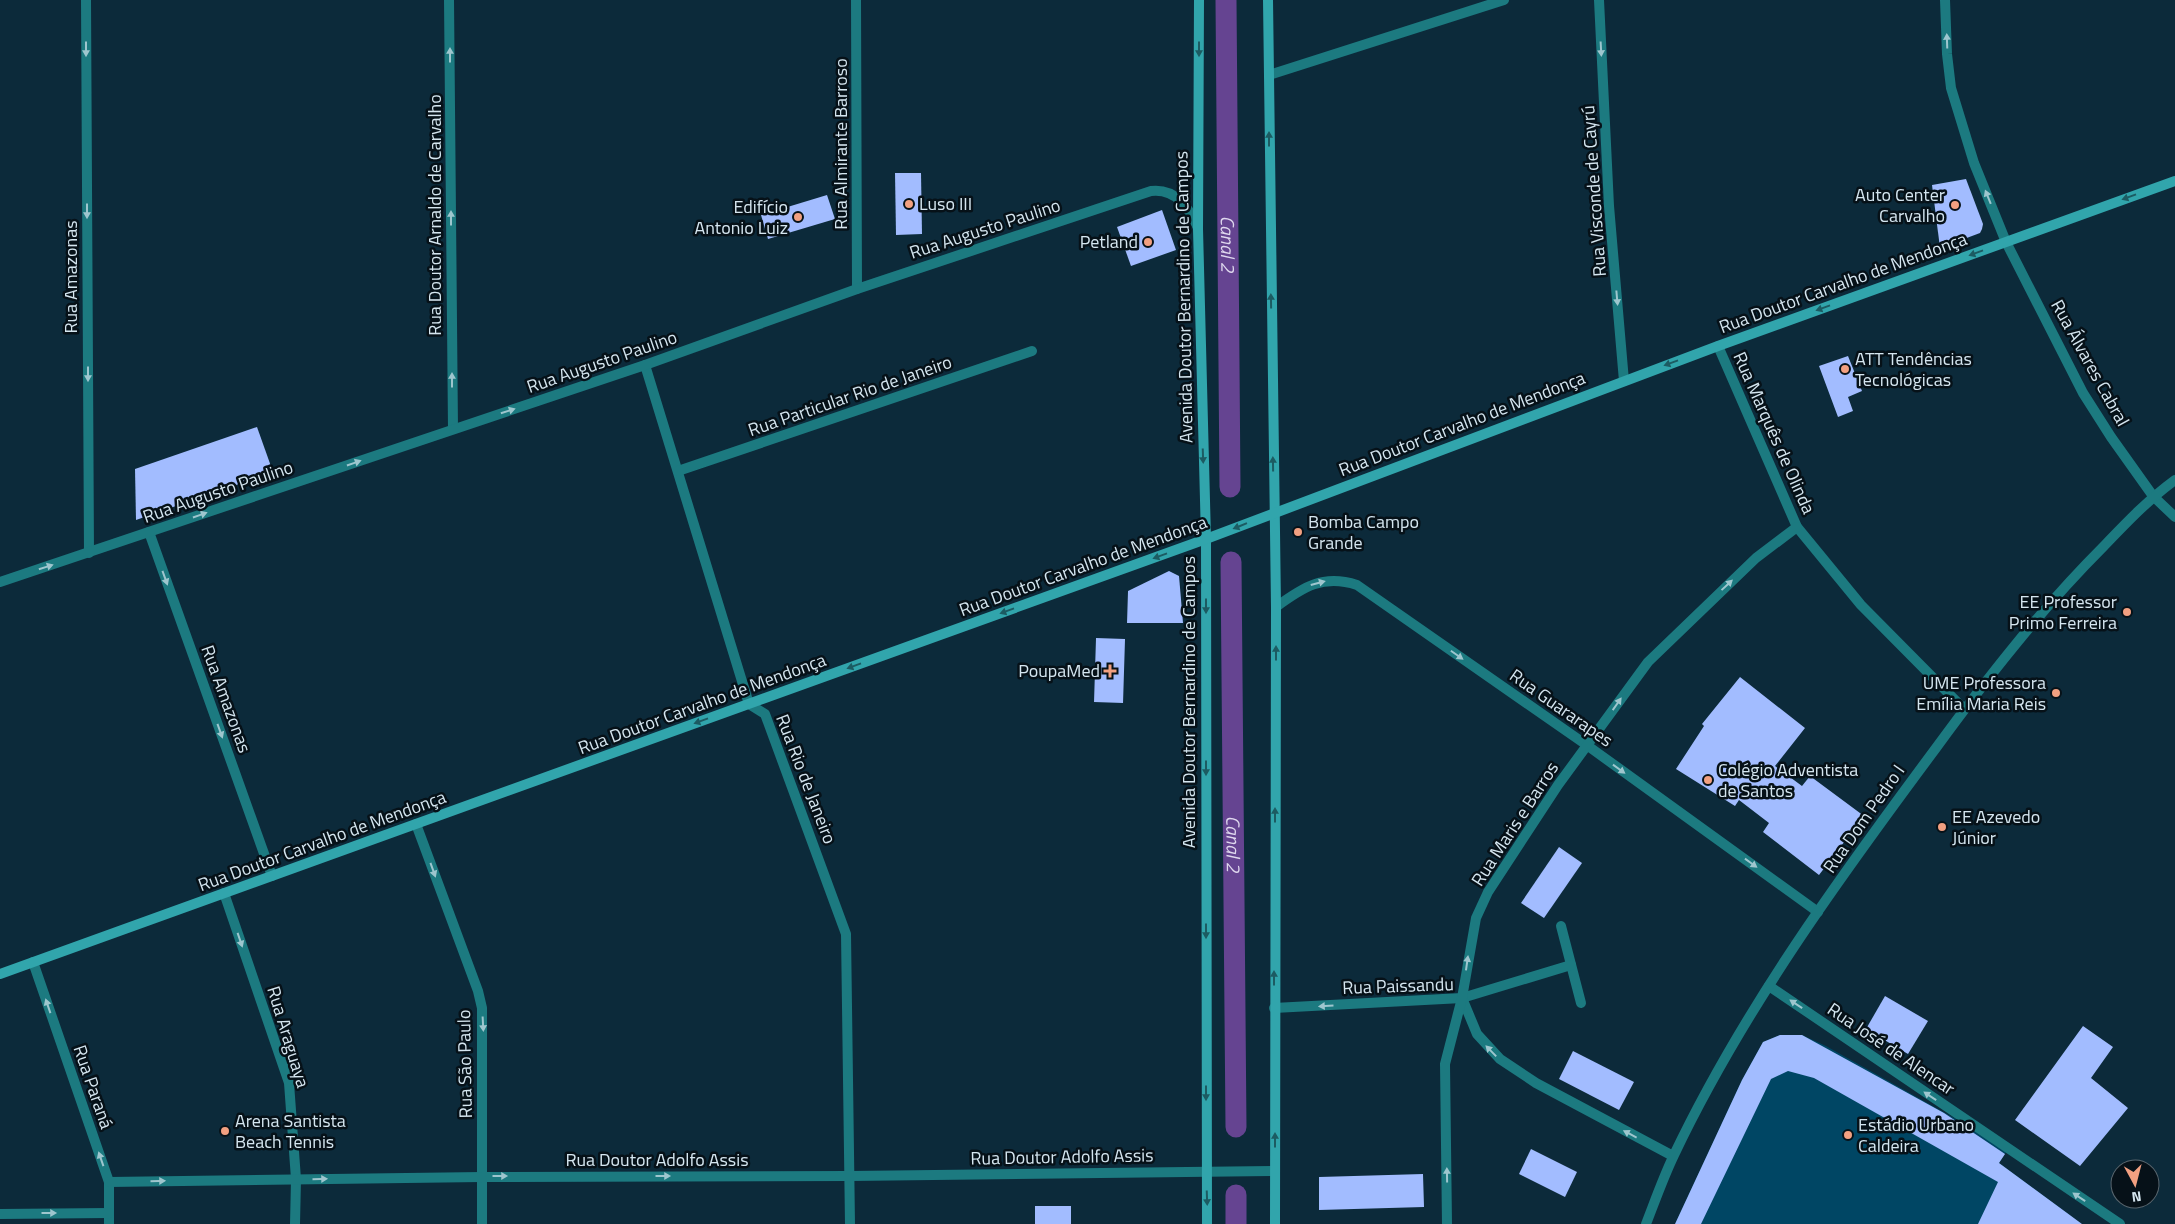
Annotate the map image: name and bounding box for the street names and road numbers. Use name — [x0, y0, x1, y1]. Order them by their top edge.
street label: Rua Almirante Barroso — [827, 58, 854, 230]
street label: Rua Doutor Arnaldo de Carvalho — [421, 94, 448, 336]
street label: Rua Visconde de Cayrú — [1574, 104, 1613, 278]
street label: Avenida Doutor Bernardino de Campos — [1167, 151, 1200, 443]
street label: Rua Augusto Paulino — [906, 191, 1064, 266]
street label: Rua Amazonas — [57, 220, 84, 334]
street label: Rua Doutor Carvalho de Mendonça — [1715, 225, 1971, 340]
street label: Rua Álvares Cabral — [2044, 294, 2136, 431]
street label: Rua Augusto Paulino — [523, 323, 681, 400]
street label: Rua Marquês de Olinda — [1727, 347, 1822, 518]
street label: Rua Particular Rio de Janeiro — [744, 348, 955, 443]
street label: Rua Doutor Carvalho de Mendonça — [1335, 364, 1589, 483]
street label: Rua Augusto Paulino — [139, 453, 297, 530]
street label: Rua Doutor Carvalho de Mendonça — [955, 508, 1211, 623]
street label: Avenida Doutor Bernardino de Campos — [1175, 556, 1202, 848]
street label: Rua Amazonas — [194, 641, 258, 757]
street label: Rua Doutor Carvalho de Mendonça — [574, 646, 830, 761]
street label: Rua Guararapes — [1504, 662, 1618, 753]
street label: Rua Rio de Janeiro — [769, 710, 844, 848]
street label: Rua Maris e Barros — [1464, 756, 1565, 891]
street label: Rua Dom Pedro I — [1816, 759, 1911, 878]
street label: Rua Doutor Carvalho de Mendonça — [194, 783, 450, 898]
street label: Rua Paissandu — [1342, 970, 1454, 1001]
street label: Rua Araguaya — [260, 983, 317, 1091]
street label: Rua José de Alencar — [1822, 996, 1961, 1101]
street label: Rua São Paulo — [450, 1009, 479, 1119]
street label: Rua Paraná — [67, 1041, 120, 1132]
street label: Rua Doutor Adolfo Assis — [970, 1141, 1154, 1172]
street label: Rua Doutor Adolfo Assis — [565, 1146, 749, 1173]

